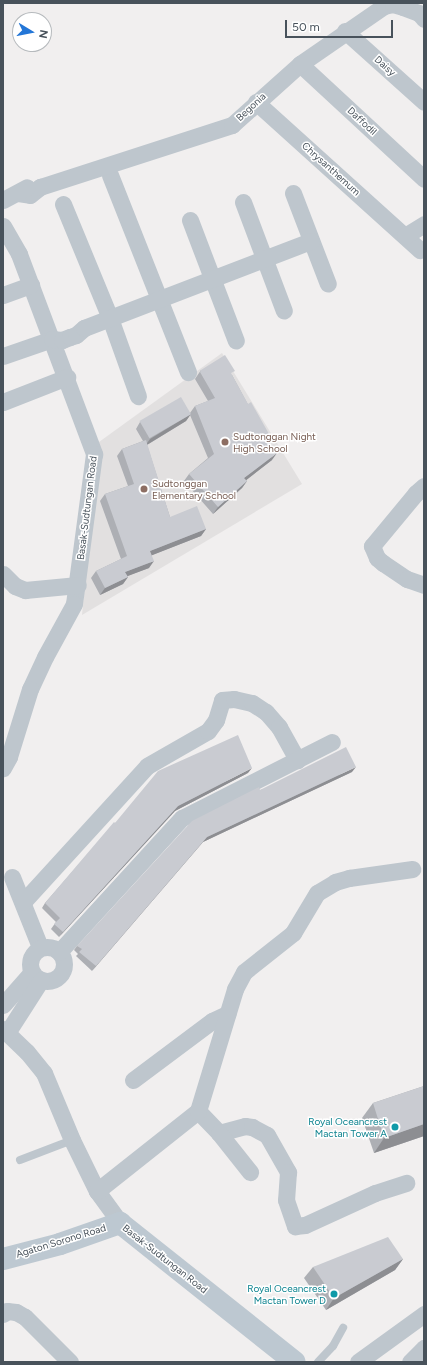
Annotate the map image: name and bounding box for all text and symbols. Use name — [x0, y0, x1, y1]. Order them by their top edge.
north arrow — [12, 12, 52, 52]
scale bar — [287, 12, 395, 38]
text: 50 m — [292, 20, 320, 34]
text: N — [36, 29, 50, 39]
street label: Daisy — [372, 53, 398, 79]
street label: Begonia — [234, 90, 268, 124]
street label: Daffodil — [345, 105, 379, 137]
street label: Chrysanthemum — [299, 140, 363, 198]
place label: Sudtonggan Night High School — [233, 430, 316, 454]
marker: Sudtonggan Night High School — [220, 437, 230, 447]
street label: Basak-Sudtungan Road — [75, 455, 99, 561]
place label: Sudtonggan Elementary School — [152, 477, 236, 500]
marker: Sudtonggan Elementary School — [139, 484, 149, 494]
place label: Royal Oceancrest Mactan Tower A — [308, 1115, 387, 1138]
marker: Royal Oceancrest Mactan Tower A — [390, 1122, 400, 1132]
street label: Agaton Sorono Road — [15, 1222, 107, 1260]
street label: Basak-Sudtungan Road — [120, 1222, 210, 1296]
place label: Royal Oceancrest Mactan Tower D — [247, 1282, 326, 1306]
marker: Royal Oceancrest Mactan Tower D — [329, 1289, 339, 1299]

